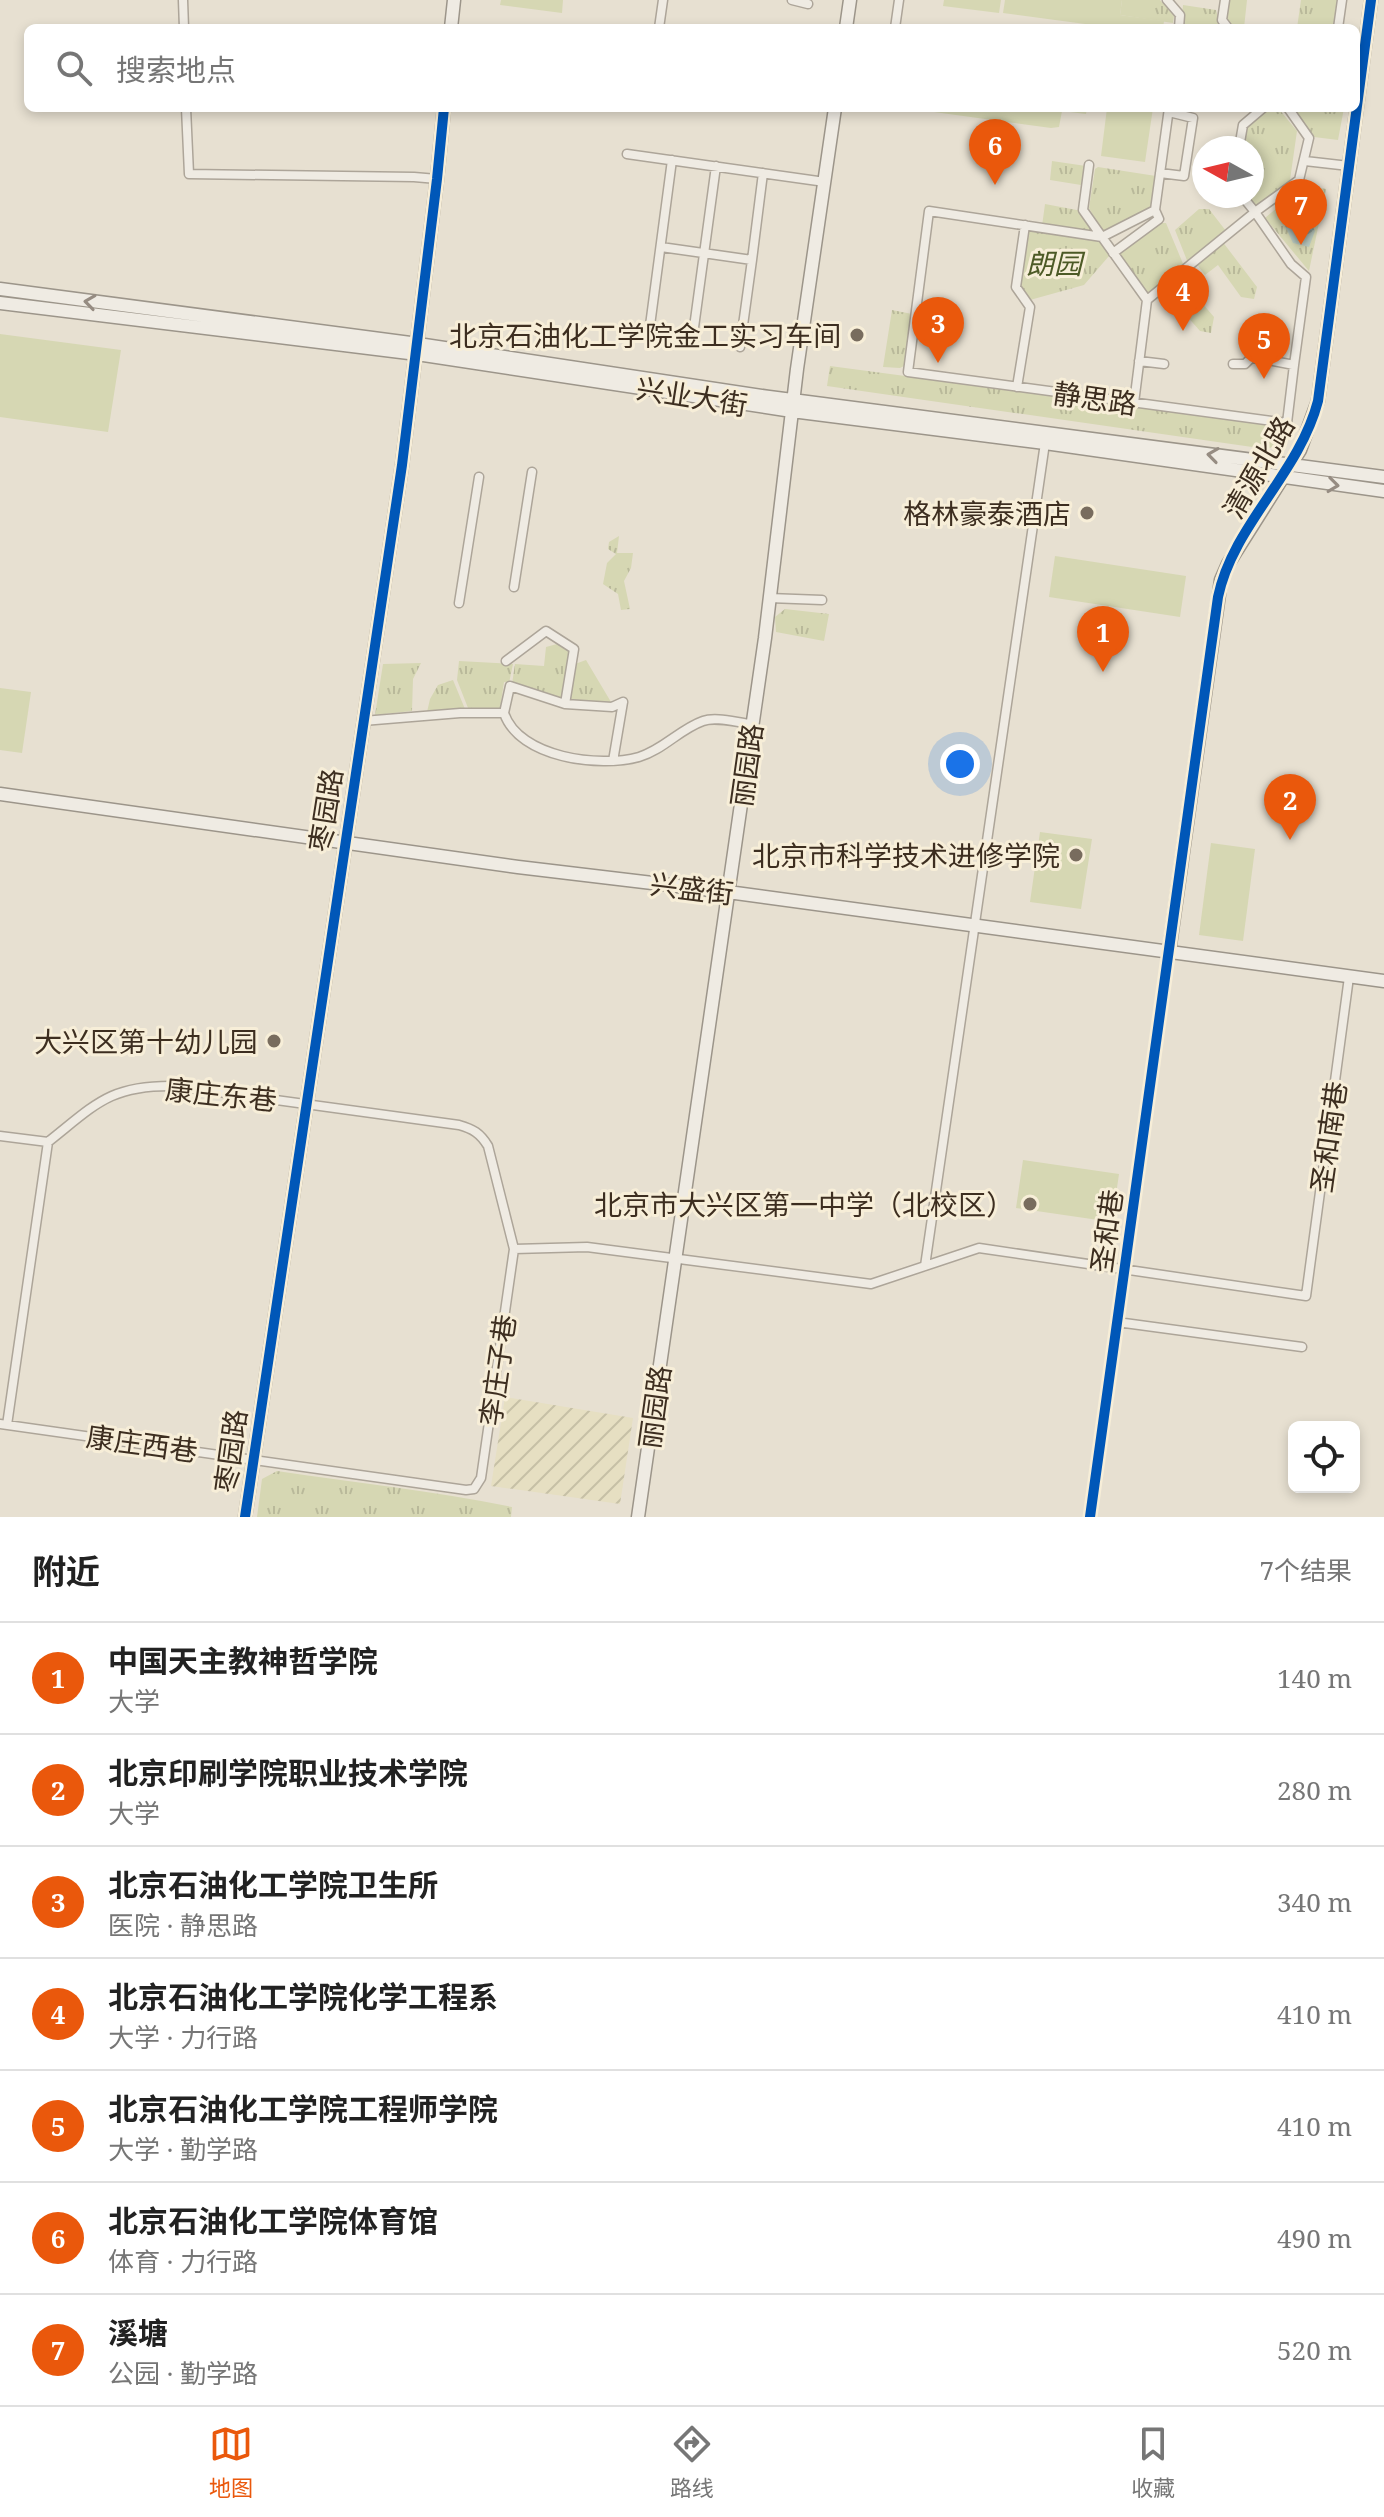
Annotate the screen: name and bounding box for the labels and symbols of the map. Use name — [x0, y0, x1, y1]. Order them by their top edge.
pin: 6 — [969, 119, 1021, 185]
north arrow — [1192, 136, 1264, 208]
pin: 7 — [1275, 179, 1327, 245]
park label: 朗园 — [1026, 244, 1086, 282]
pin: 4 — [1157, 265, 1209, 331]
one-way arrow — [83, 293, 96, 310]
pin: 3 — [912, 297, 964, 363]
pin: 5 — [1238, 313, 1290, 379]
place label: 北京石油化工学院金工实习车间 — [449, 316, 841, 354]
marker: 北京石油化工学院金工实习车间 — [848, 326, 866, 344]
street label: 兴业大街 — [634, 368, 750, 424]
street label: 静思路 — [1051, 373, 1139, 423]
street label: 清源北路 — [1214, 409, 1302, 525]
one-way arrow — [1206, 447, 1220, 464]
one-way arrow — [1326, 476, 1339, 493]
place label: 格林豪泰酒店 — [903, 494, 1071, 532]
marker: 格林豪泰酒店 — [1078, 504, 1096, 522]
pin: 1 — [1077, 606, 1129, 672]
street label: 丽园路 — [721, 721, 771, 809]
your location — [940, 744, 980, 784]
street label: 枣园路 — [300, 766, 350, 854]
pin: 2 — [1264, 774, 1316, 840]
place label: 北京市科学技术进修学院 — [752, 836, 1060, 874]
marker: 北京市科学技术进修学院 — [1067, 846, 1085, 864]
street label: 兴盛街 — [648, 864, 736, 912]
place label: 大兴区第十幼儿园 — [34, 1022, 258, 1060]
marker: 大兴区第十幼儿园 — [265, 1032, 283, 1050]
street label: 康庄东巷 — [163, 1069, 279, 1119]
street label: 圣和南巷 — [1301, 1079, 1355, 1195]
place label: 北京市大兴区第一中学（北校区） — [594, 1185, 1014, 1223]
street label: 圣和巷 — [1081, 1187, 1131, 1275]
marker: 北京市大兴区第一中学（北校区） — [1021, 1195, 1039, 1213]
street label: 李庄子巷 — [470, 1312, 524, 1428]
street label: 丽园路 — [629, 1363, 679, 1451]
street label: 枣园路 — [205, 1407, 255, 1495]
street label: 康庄西巷 — [84, 1416, 200, 1470]

